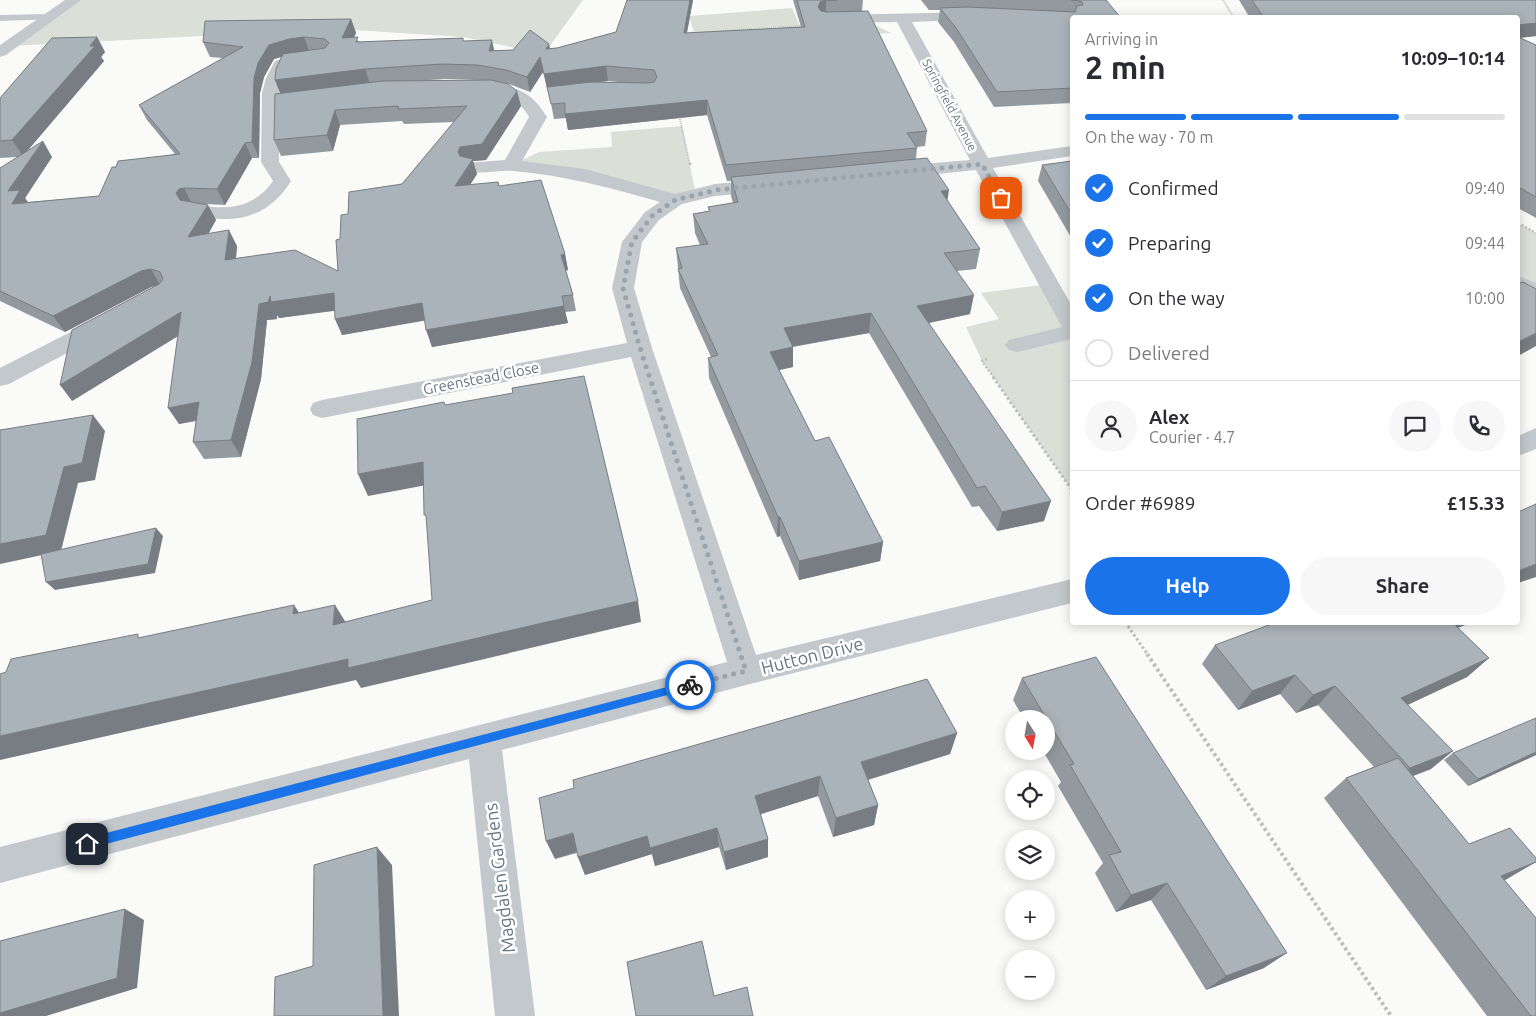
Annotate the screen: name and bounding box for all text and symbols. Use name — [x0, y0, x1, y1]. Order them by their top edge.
text: Arriving in — [1085, 30, 1158, 48]
text: 10:09–10:14 — [1400, 47, 1505, 69]
text: 2 min — [1085, 49, 1166, 85]
street label: Springfield Avenue — [920, 57, 980, 153]
text: On the way · 70 m — [1085, 128, 1213, 146]
icon: check — [1085, 174, 1113, 202]
pin — [980, 177, 1022, 219]
text: Confirmed — [1128, 177, 1219, 199]
text: 09:40 — [1465, 179, 1505, 197]
icon: bag — [987, 184, 1015, 212]
icon: check — [1085, 229, 1113, 257]
text: Preparing — [1128, 232, 1212, 254]
text: 09:44 — [1465, 234, 1505, 252]
icon: check — [1085, 284, 1113, 312]
text: On the way — [1128, 287, 1225, 309]
text: 10:00 — [1465, 289, 1505, 307]
text: Delivered — [1128, 342, 1210, 364]
street label: Greenstead Close — [421, 358, 541, 398]
button: person — [1085, 400, 1137, 452]
button: chat — [1389, 400, 1441, 452]
button: phone — [1453, 400, 1505, 452]
text: Alex — [1149, 406, 1189, 428]
text: Courier · 4.7 — [1149, 428, 1235, 446]
text: Order #6989 — [1085, 492, 1195, 514]
text: £15.33 — [1447, 492, 1505, 514]
button: Help — [1085, 557, 1290, 615]
button: Share — [1300, 557, 1505, 615]
street label: Hutton Drive — [759, 633, 865, 677]
courier — [665, 660, 715, 710]
icon: bike — [676, 671, 704, 699]
north arrow — [1005, 710, 1055, 760]
map controls — [1005, 710, 1055, 1000]
button: locate — [1005, 770, 1055, 820]
street label: Magdalen Gardens — [480, 802, 518, 954]
pin — [66, 823, 108, 865]
icon: home — [73, 830, 101, 858]
button: layers — [1005, 830, 1055, 880]
button: + — [1005, 890, 1055, 940]
button: − — [1005, 950, 1055, 1000]

